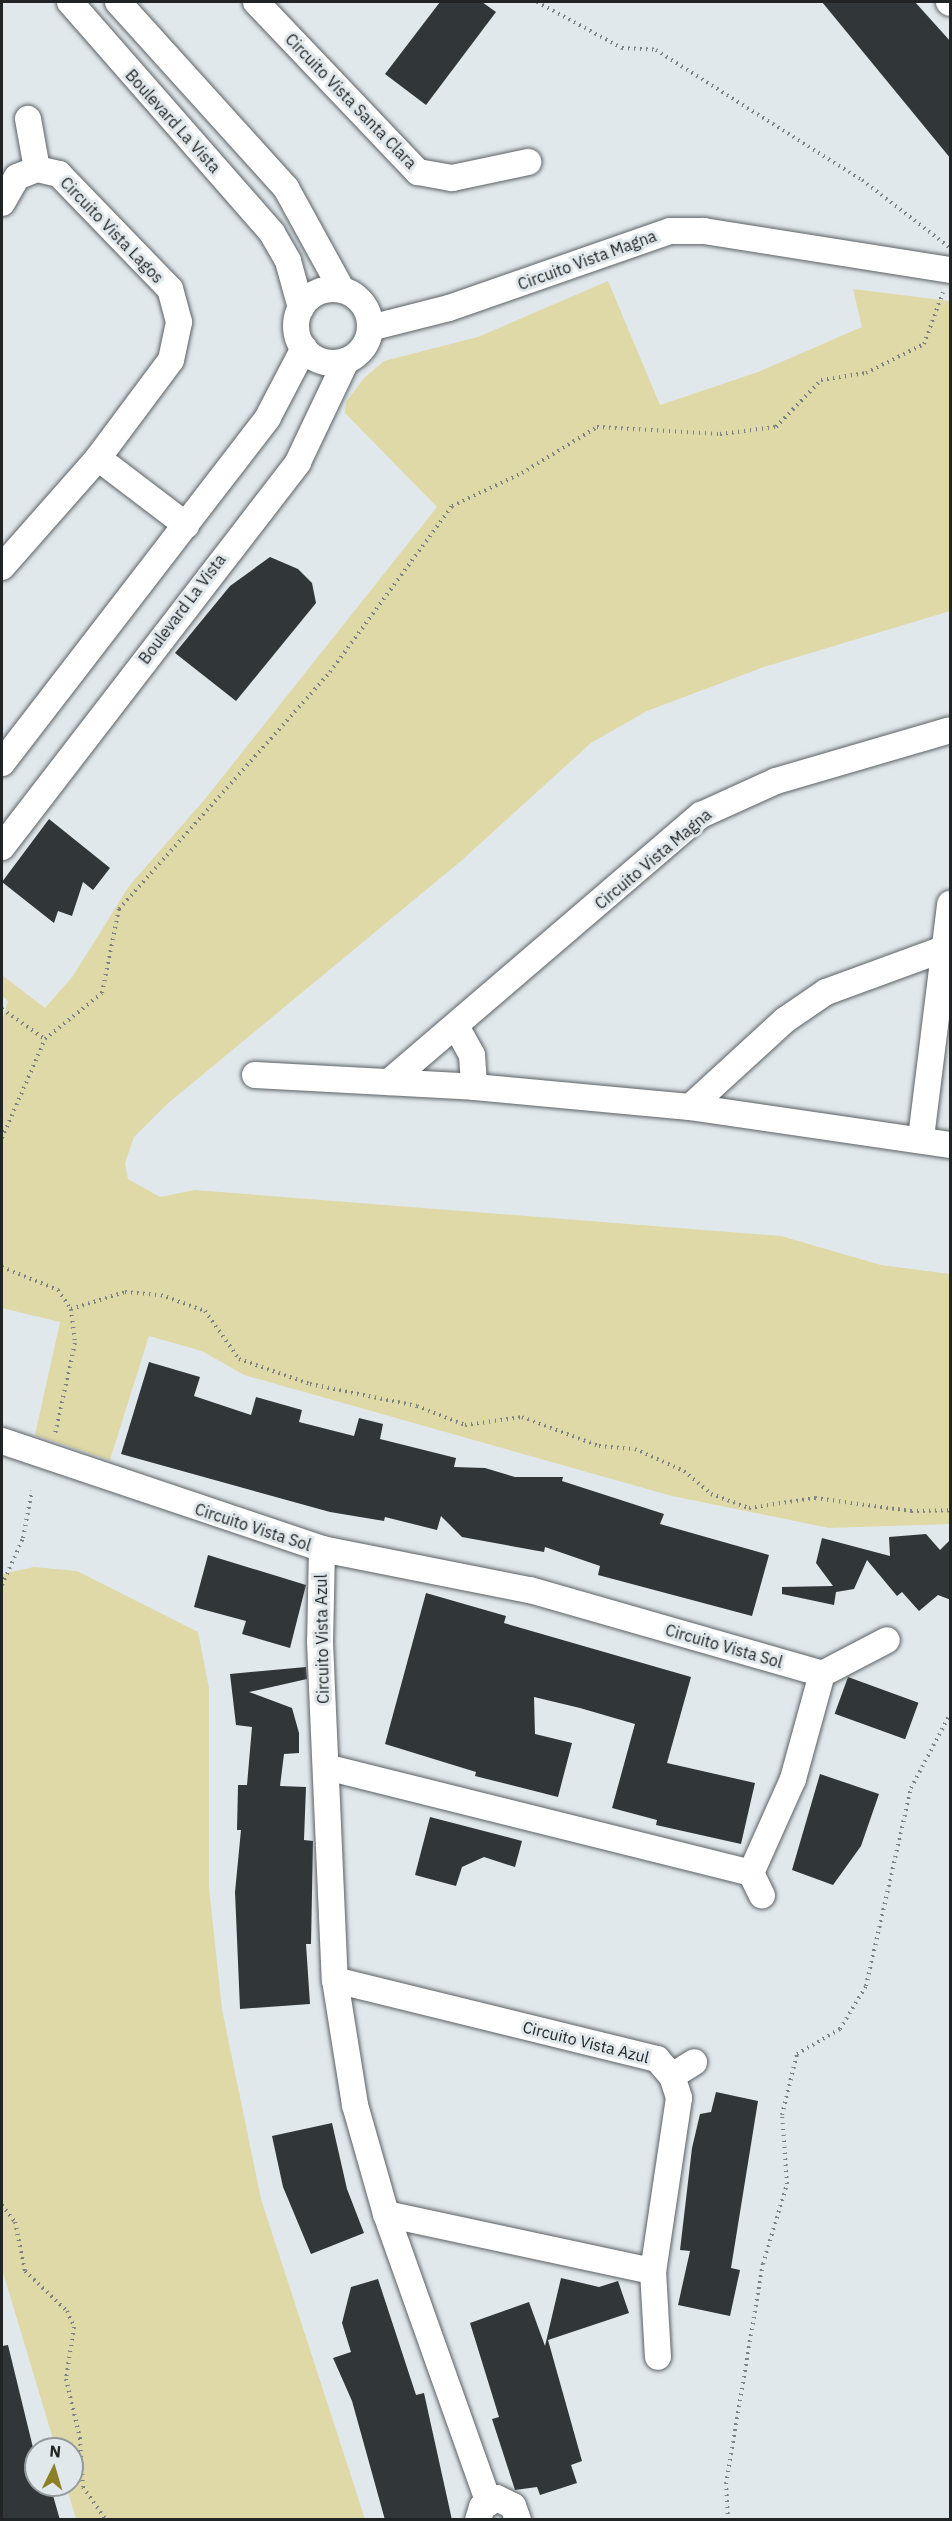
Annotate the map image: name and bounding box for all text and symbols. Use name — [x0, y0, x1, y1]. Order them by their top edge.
street label: Circuito Vista Santa Clara — [281, 29, 421, 173]
street label: Boulevard La Vista — [122, 65, 224, 177]
street label: Circuito Vista Lagos — [56, 173, 168, 287]
street label: Circuito Vista Magna — [515, 226, 659, 294]
street label: Boulevard La Vista — [134, 550, 230, 668]
street label: Circuito Vista Magna — [591, 805, 715, 913]
street label: Circuito Vista Sol — [192, 1499, 314, 1555]
street label: Circuito Vista Azul — [311, 1574, 333, 1704]
street label: Circuito Vista Sol — [663, 1620, 785, 1672]
street label: Circuito Vista Azul — [521, 2017, 651, 2067]
north arrow — [24, 2437, 84, 2497]
text: N — [49, 2441, 62, 2462]

